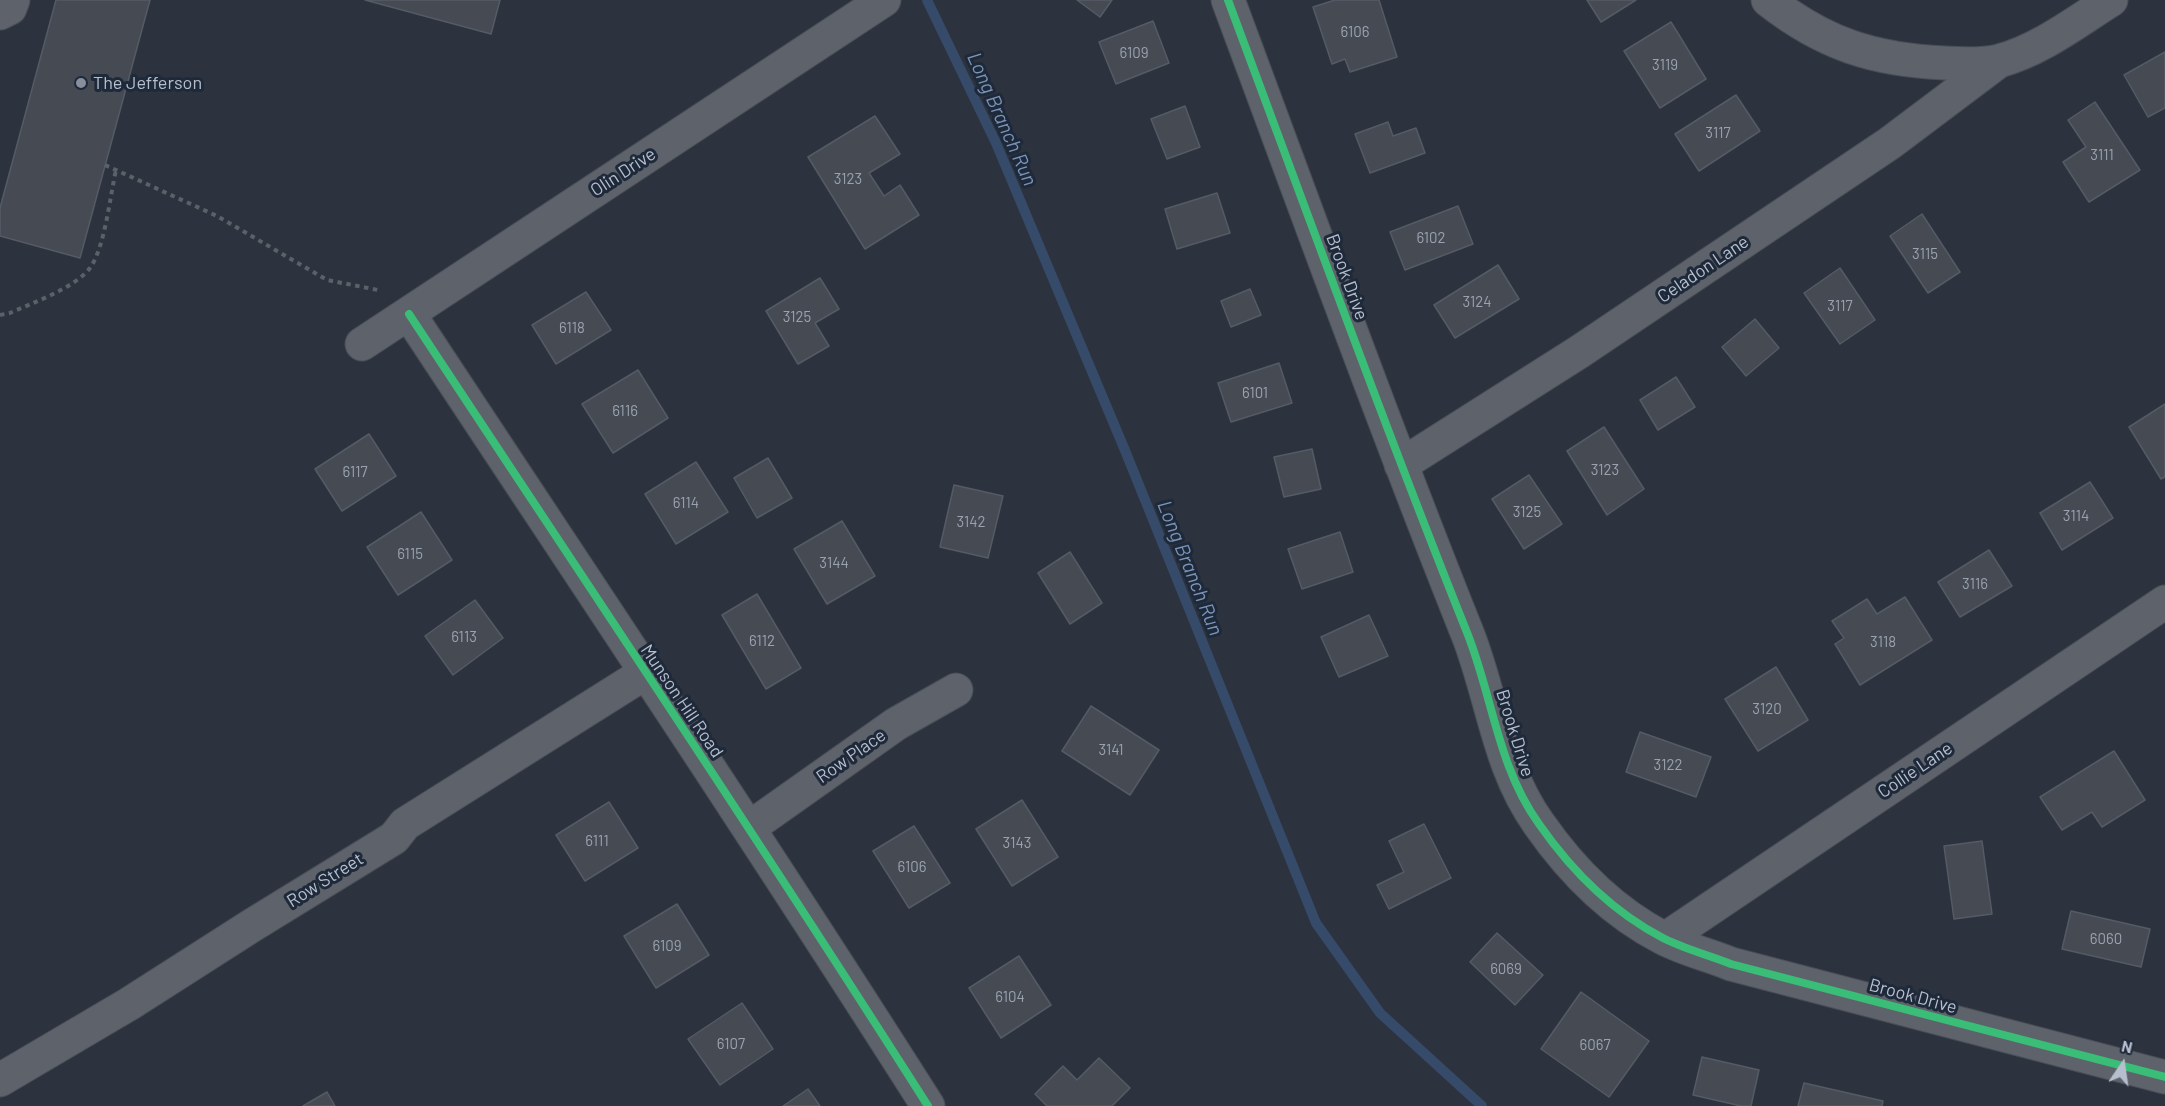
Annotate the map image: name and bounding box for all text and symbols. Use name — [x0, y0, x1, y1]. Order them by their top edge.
house number: 6106 — [1341, 23, 1369, 41]
house number: 6109 — [1120, 44, 1148, 62]
water label: Long Branch Run — [962, 49, 1042, 189]
house number: 3119 — [1652, 56, 1678, 74]
place label: The Jefferson — [93, 72, 202, 94]
marker: The Jefferson — [74, 76, 88, 90]
house number: 3117 — [1705, 124, 1731, 142]
street label: Olin Drive — [586, 143, 660, 201]
house number: 3111 — [2090, 146, 2114, 164]
house number: 3123 — [834, 170, 862, 188]
house number: 6102 — [1416, 229, 1446, 247]
street label: Brook Drive — [1321, 231, 1373, 323]
street label: Celadon Lane — [1653, 231, 1753, 307]
house number: 3115 — [1912, 245, 1938, 263]
house number: 3124 — [1462, 293, 1492, 311]
house number: 3117 — [1827, 297, 1853, 315]
house number: 3125 — [783, 308, 811, 326]
house number: 6118 — [559, 319, 585, 337]
house number: 6101 — [1242, 384, 1268, 402]
house number: 6116 — [612, 402, 638, 420]
house number: 3123 — [1591, 461, 1619, 479]
house number: 6117 — [342, 463, 368, 481]
house number: 6114 — [673, 494, 699, 512]
water label: Long Branch Run — [1152, 497, 1228, 639]
house number: 3125 — [1513, 503, 1541, 521]
house number: 3114 — [2063, 507, 2089, 525]
house number: 3142 — [956, 513, 986, 531]
house number: 6115 — [397, 545, 423, 563]
house number: 3144 — [819, 554, 849, 572]
house number: 3116 — [1962, 575, 1988, 593]
house number: 6113 — [451, 628, 477, 646]
house number: 6112 — [749, 632, 775, 650]
house number: 3118 — [1870, 633, 1896, 651]
street label: Munson Hill Road — [636, 640, 728, 762]
street label: Brook Drive — [1492, 687, 1538, 779]
house number: 3120 — [1752, 700, 1782, 718]
street label: Row Place — [812, 724, 890, 788]
street label: Collie Lane — [1874, 737, 1956, 803]
house number: 3141 — [1098, 741, 1124, 759]
house number: 3122 — [1654, 756, 1682, 774]
house number: 6111 — [585, 832, 609, 850]
house number: 3143 — [1003, 834, 1031, 852]
street label: Row Street — [283, 848, 367, 912]
house number: 6106 — [898, 858, 926, 876]
house number: 6060 — [2090, 930, 2122, 948]
house number: 6109 — [653, 937, 681, 955]
house number: 6069 — [1490, 960, 1522, 978]
street label: Brook Drive — [1867, 974, 1959, 1018]
house number: 6104 — [995, 988, 1025, 1006]
north arrow — [2093, 1034, 2153, 1094]
house number: 6107 — [717, 1035, 745, 1053]
house number: 6067 — [1579, 1036, 1611, 1054]
text: N — [2120, 1036, 2134, 1056]

